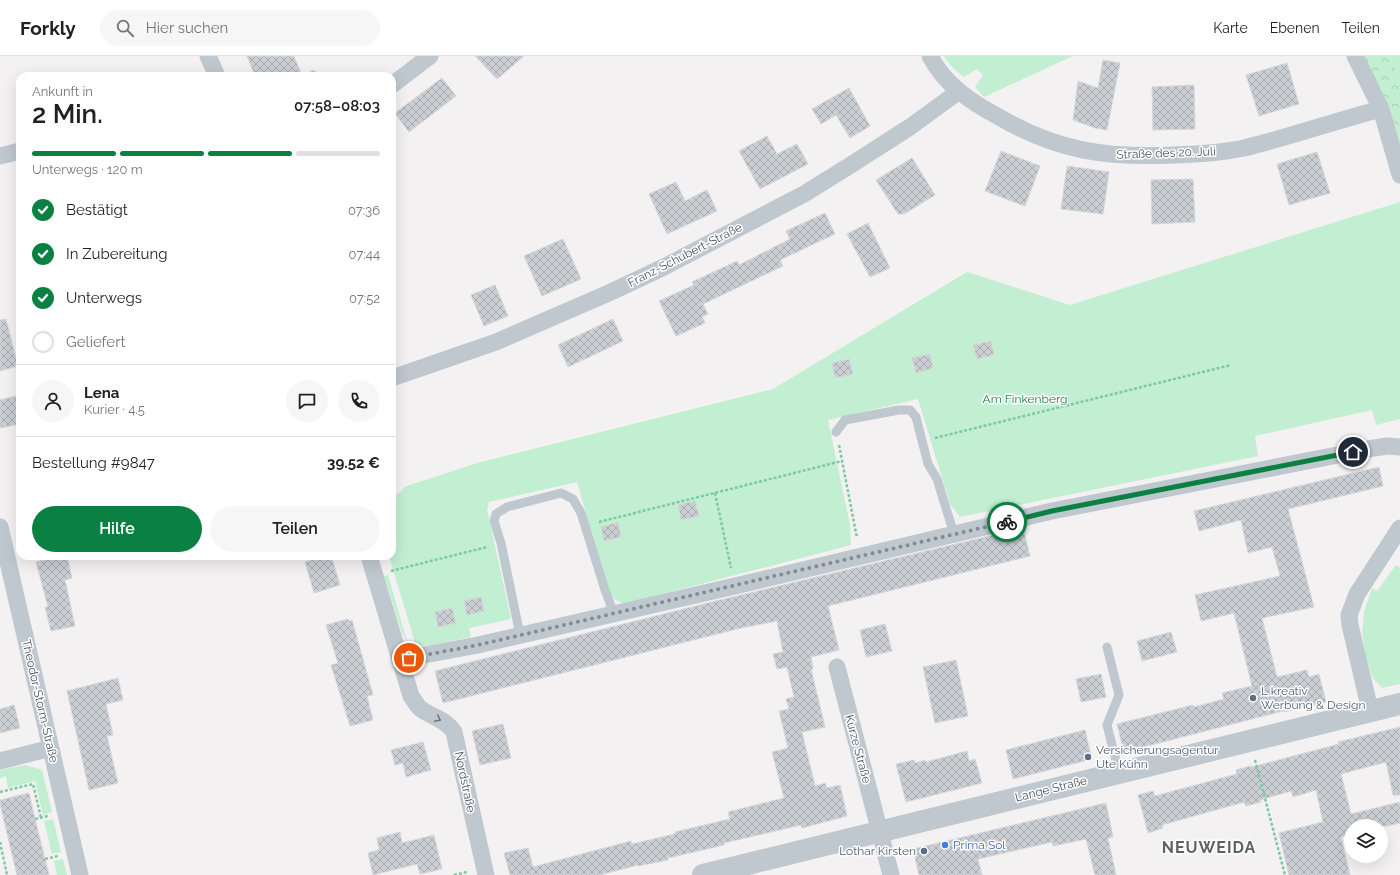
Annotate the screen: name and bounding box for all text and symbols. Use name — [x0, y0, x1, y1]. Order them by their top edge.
search box — [100, 10, 380, 46]
text: Forkly — [20, 17, 76, 39]
icon: search — [114, 17, 136, 39]
text: Hier suchen — [146, 19, 228, 37]
text: Karte — [1213, 20, 1248, 36]
text: Ebenen — [1270, 20, 1320, 36]
text: Teilen — [1342, 20, 1380, 36]
text: Ankunft in — [32, 84, 93, 99]
text: 07:58–08:03 — [294, 97, 380, 115]
text: 2 Min. — [32, 99, 103, 129]
street label: Straße des 20. Juli — [1116, 144, 1216, 162]
text: Unterwegs · 120 m — [32, 162, 143, 177]
icon: check — [32, 199, 54, 221]
text: Bestätigt — [66, 201, 128, 219]
text: 07:36 — [348, 203, 380, 218]
street label: Franz-Schubert-Straße — [626, 220, 744, 290]
icon: check — [32, 243, 54, 265]
text: In Zubereitung — [66, 245, 168, 263]
text: 07:44 — [349, 247, 380, 262]
icon: check — [32, 287, 54, 309]
text: Unterwegs — [66, 289, 142, 307]
text: 07:52 — [349, 291, 380, 306]
text: Geliefert — [66, 333, 125, 351]
button: person — [32, 380, 74, 422]
button: chat — [286, 380, 328, 422]
button: phone — [338, 380, 380, 422]
text: Lena — [84, 384, 119, 402]
park label: Am Finkenberg — [983, 392, 1067, 406]
text: Kurier · 4.5 — [84, 402, 145, 417]
pin — [1336, 435, 1370, 469]
icon: home — [1342, 441, 1364, 463]
text: Bestellung #9847 — [32, 454, 155, 472]
text: 39.52 € — [327, 454, 380, 472]
courier — [987, 502, 1027, 542]
button: Hilfe — [32, 506, 202, 552]
button: Teilen — [210, 506, 380, 552]
icon: bike — [996, 511, 1018, 533]
street label: Theodor-Storm-Straße — [19, 638, 61, 764]
pin — [392, 641, 426, 675]
icon: bag — [398, 647, 420, 669]
place label: L kreativ Werbung & Design — [1261, 684, 1366, 712]
marker: L kreativ Werbung & Design — [1248, 693, 1258, 703]
street label: Kurze Straße — [842, 713, 874, 785]
one-way arrow — [434, 714, 441, 721]
place label: Versicherungsagentur Ute Kühn — [1096, 743, 1219, 771]
street label: Nordstraße — [452, 750, 478, 814]
marker: Versicherungsagentur Ute Kühn — [1083, 752, 1093, 762]
street label: Lange Straße — [1014, 773, 1088, 805]
map controls — [1344, 819, 1388, 863]
button: layers — [1344, 819, 1388, 863]
place label: Prima Sol — [953, 838, 1006, 852]
district label: NEUWEIDA — [1162, 838, 1256, 857]
marker: Prima Sol — [940, 840, 950, 850]
place label: Lothar Kirsten — [839, 844, 916, 858]
marker: Lothar Kirsten — [919, 846, 929, 856]

